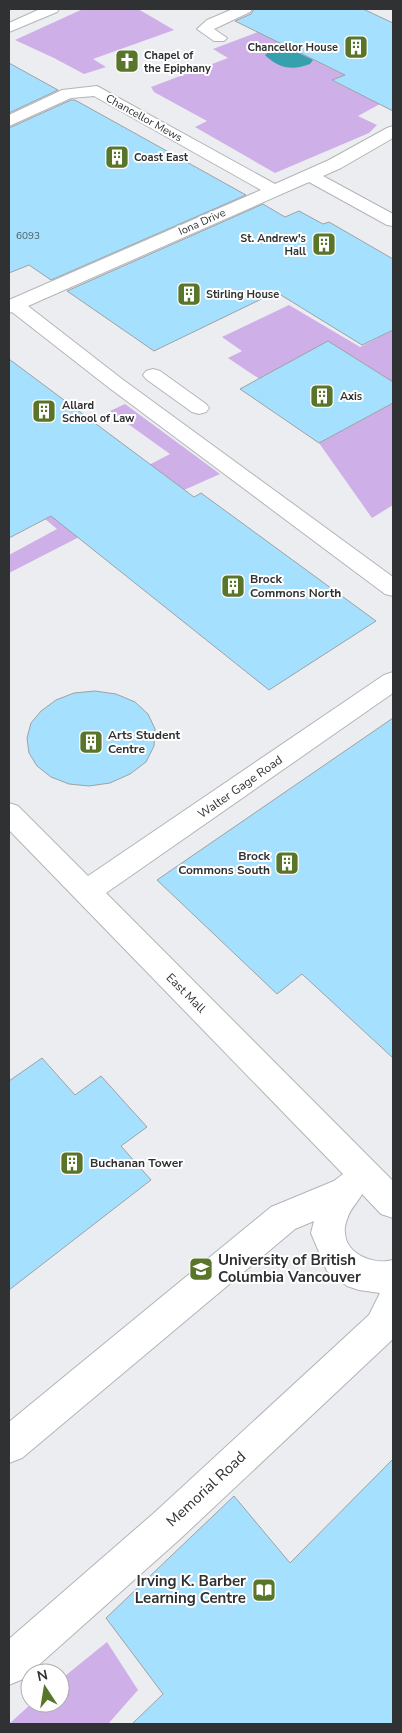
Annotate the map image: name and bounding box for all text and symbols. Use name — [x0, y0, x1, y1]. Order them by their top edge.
building icon: Chancellor House — [343, 34, 369, 60]
place label: Chancellor House — [247, 40, 338, 55]
church icon: Chapel of the Epiphany — [114, 48, 140, 74]
place label: Chapel of the Epiphany — [144, 48, 211, 76]
street label: Chancellor Mews — [103, 91, 185, 145]
building icon: Coast East — [104, 144, 130, 170]
place label: Coast East — [134, 150, 189, 165]
street label: Iona Drive — [176, 205, 228, 239]
house number: 6093 — [16, 229, 40, 243]
place label: St. Andrew's Hall — [240, 231, 306, 259]
building icon: St. Andrew's Hall — [311, 231, 337, 257]
building icon: Stirling House — [176, 281, 202, 307]
place label: Stirling House — [206, 287, 279, 302]
building icon: Axis — [309, 383, 335, 409]
place label: Axis — [340, 389, 362, 404]
building icon: Allard School of Law — [31, 398, 57, 424]
place label: Allard School of Law — [62, 398, 135, 426]
place label: Brock Commons North — [250, 571, 341, 601]
building icon: Brock Commons North — [220, 573, 246, 599]
place label: Arts Student Centre — [108, 727, 180, 757]
building icon: Arts Student Centre — [78, 729, 104, 755]
street label: Walter Gage Road — [195, 752, 285, 822]
place label: Brock Commons South — [178, 848, 271, 878]
building icon: Brock Commons South — [274, 850, 300, 876]
street label: East Mall — [163, 970, 210, 1017]
building icon: Buchanan Tower — [59, 1150, 85, 1176]
place label: Buchanan Tower — [90, 1155, 183, 1171]
place label: University of British Columbia Vancouver — [218, 1250, 361, 1287]
school or university icon: University of British Columbia Vancouver — [188, 1256, 214, 1282]
street label: Memorial Road — [162, 1447, 250, 1531]
place label: Irving K. Barber Learning Centre — [135, 1571, 246, 1608]
library icon: Irving K. Barber Learning Centre — [251, 1577, 277, 1603]
north arrow — [20, 1663, 70, 1713]
text: N — [35, 1665, 50, 1686]

